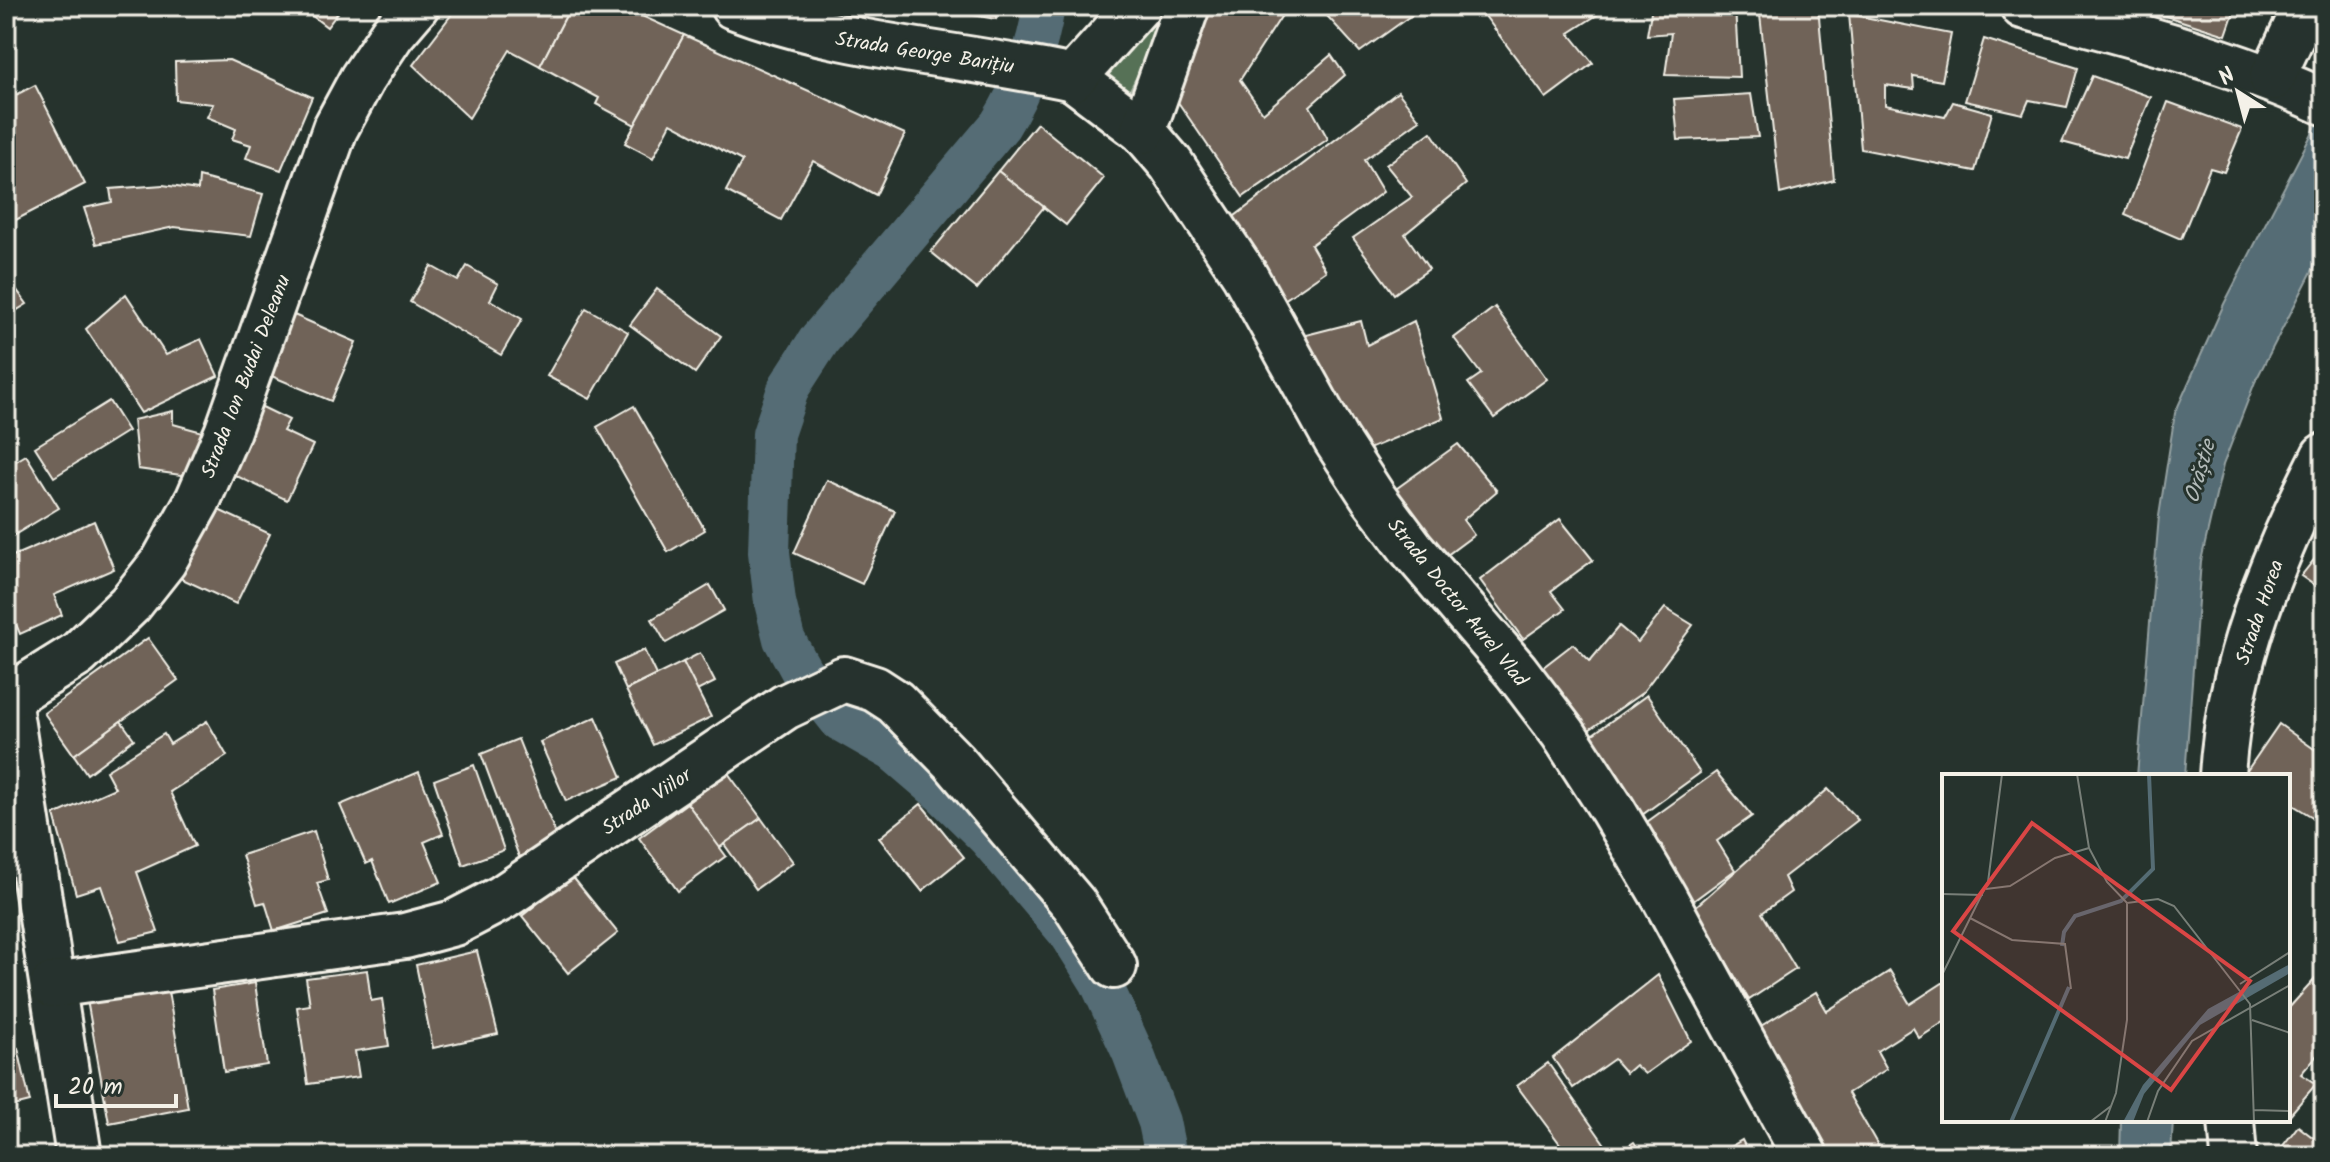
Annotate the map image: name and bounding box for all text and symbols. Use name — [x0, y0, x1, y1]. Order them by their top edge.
street label: Strada George Barițiu — [833, 24, 1017, 84]
north arrow — [2198, 52, 2278, 132]
text: N — [2212, 60, 2244, 96]
street label: Strada Ion Budai Deleanu — [193, 270, 301, 483]
water label: Orăștie — [2176, 434, 2228, 507]
street label: Strada Doctor Aurel Vlad — [1378, 512, 1535, 695]
street label: Strada Horea — [2228, 556, 2294, 669]
street label: Strada Viilor — [596, 760, 700, 845]
inset map — [1942, 774, 2290, 1122]
scale bar — [56, 1058, 176, 1108]
text: 20 m — [68, 1068, 123, 1107]

